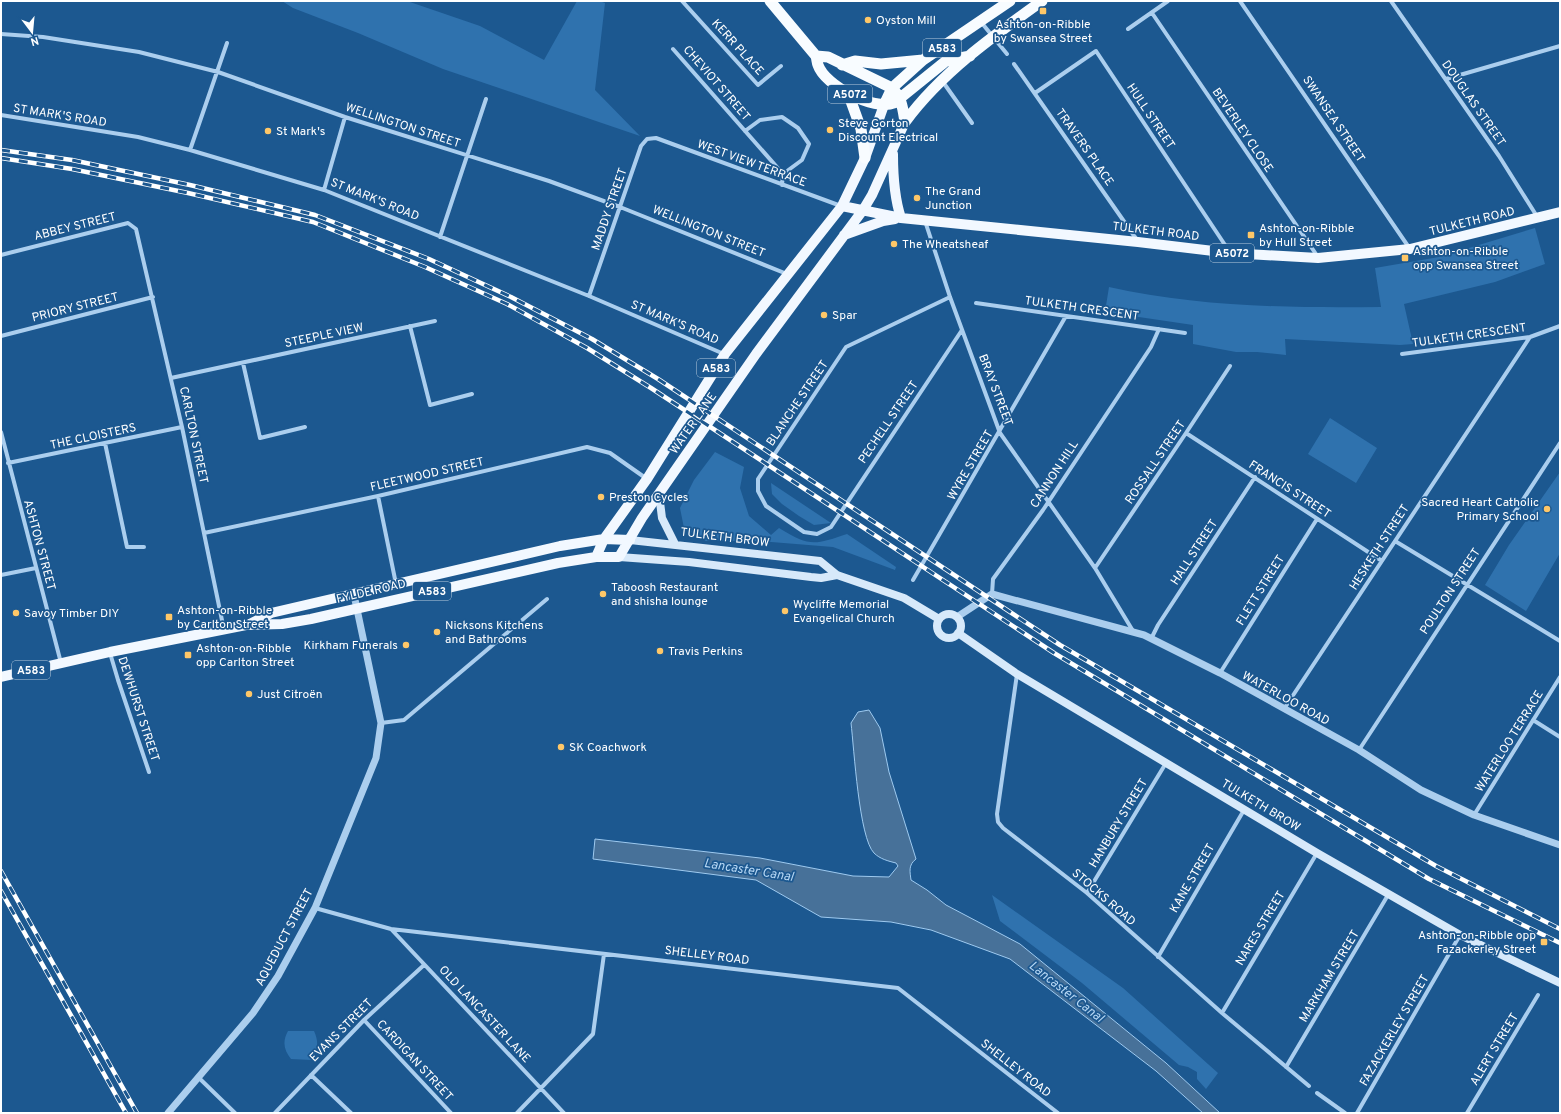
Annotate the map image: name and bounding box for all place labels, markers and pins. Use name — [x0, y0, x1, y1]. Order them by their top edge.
marker: Ashton-on-Ribble by Swansea Street — [1038, 6, 1048, 16]
place label: Oyston Mill — [876, 13, 936, 29]
marker: Oyston Mill — [863, 15, 873, 25]
place label: Ashton-on-Ribble by Swansea Street — [994, 17, 1092, 47]
place label: Steve Gorton Discount Electrical — [838, 116, 938, 146]
place label: St Mark's — [276, 124, 325, 140]
marker: Steve Gorton Discount Electrical — [825, 125, 835, 135]
marker: St Mark's — [263, 126, 273, 136]
place label: The Grand Junction — [925, 184, 981, 214]
marker: The Grand Junction — [912, 193, 922, 203]
place label: Ashton-on-Ribble by Hull Street — [1259, 221, 1354, 251]
marker: Ashton-on-Ribble by Hull Street — [1246, 230, 1256, 240]
place label: The Wheatsheaf — [902, 237, 988, 253]
marker: The Wheatsheaf — [889, 239, 899, 249]
place label: Ashton-on-Ribble opp Swansea Street — [1413, 244, 1518, 274]
marker: Ashton-on-Ribble opp Swansea Street — [1400, 253, 1410, 263]
place label: Spar — [832, 308, 858, 324]
marker: Spar — [819, 310, 829, 320]
place label: Preston Cycles — [609, 490, 688, 506]
marker: Preston Cycles — [596, 492, 606, 502]
place label: Sacred Heart Catholic Primary School — [1421, 495, 1539, 525]
marker: Sacred Heart Catholic Primary School — [1542, 504, 1552, 514]
place label: Taboosh Restaurant and shisha lounge — [611, 580, 718, 610]
marker: Taboosh Restaurant and shisha lounge — [598, 589, 608, 599]
place label: Wycliffe Memorial Evangelical Church — [793, 597, 895, 627]
place label: Ashton-on-Ribble by Carlton Street — [177, 603, 272, 633]
place label: Savoy Timber DIY — [24, 606, 119, 622]
marker: Wycliffe Memorial Evangelical Church — [780, 606, 790, 616]
marker: Savoy Timber DIY — [11, 608, 21, 618]
marker: Ashton-on-Ribble by Carlton Street — [164, 612, 174, 622]
place label: Nicksons Kitchens and Bathrooms — [445, 618, 543, 648]
marker: Nicksons Kitchens and Bathrooms — [432, 627, 442, 637]
place label: Kirkham Funerals — [304, 638, 398, 654]
marker: Kirkham Funerals — [401, 640, 411, 650]
place label: Ashton-on-Ribble opp Carlton Street — [196, 641, 295, 671]
place label: Travis Perkins — [668, 644, 743, 660]
marker: Travis Perkins — [655, 646, 665, 656]
marker: Ashton-on-Ribble opp Carlton Street — [183, 650, 193, 660]
place label: Just Citroën — [257, 687, 323, 703]
marker: Just Citroën — [244, 689, 254, 699]
place label: SK Coachwork — [569, 740, 647, 756]
marker: SK Coachwork — [556, 742, 566, 752]
place label: Ashton-on-Ribble opp Fazackerley Street — [1418, 928, 1536, 958]
marker: Ashton-on-Ribble opp Fazackerley Street — [1539, 937, 1549, 947]

